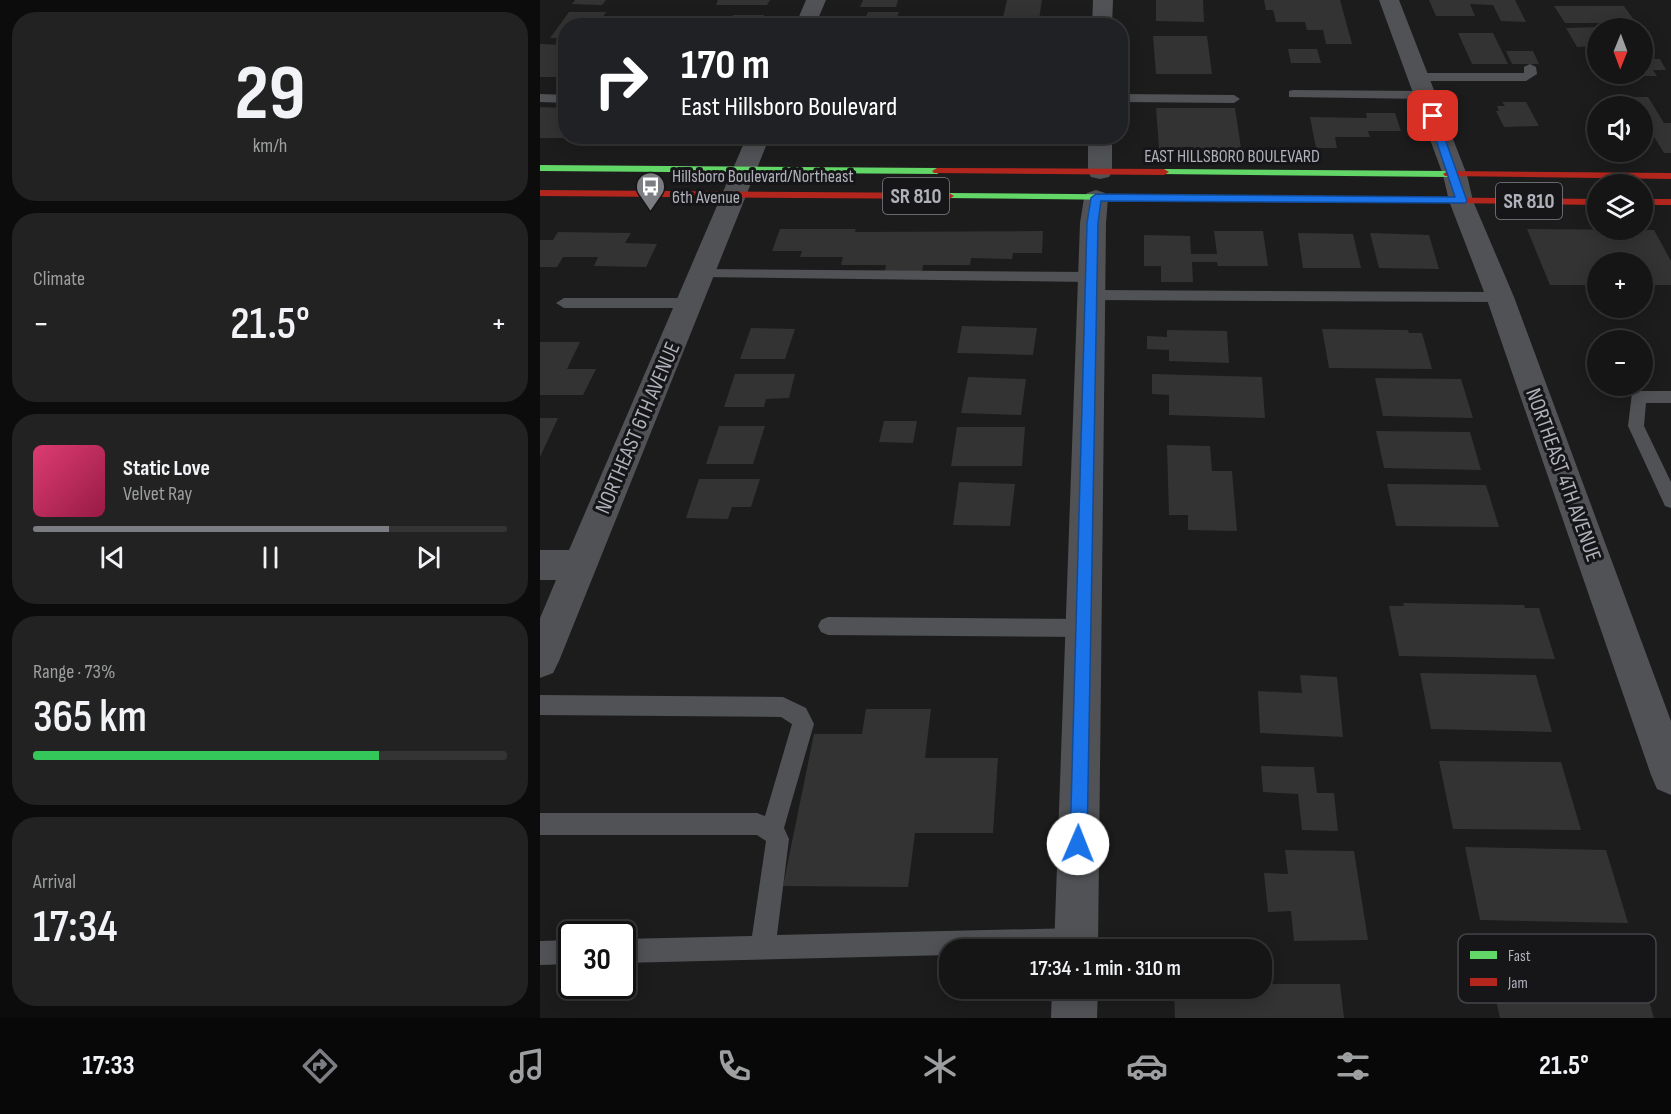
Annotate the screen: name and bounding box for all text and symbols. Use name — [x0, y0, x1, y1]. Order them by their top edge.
north arrow — [1587, 18, 1653, 84]
map controls — [1587, 18, 1653, 396]
text: 170 m — [681, 40, 770, 91]
icon: right — [582, 42, 660, 120]
text: 29 — [234, 48, 306, 141]
pin — [1407, 90, 1458, 141]
text: East Hillsboro Boulevard — [681, 91, 897, 123]
button: sound — [1587, 96, 1653, 162]
icon: arrive — [1416, 99, 1449, 132]
text: km/h — [253, 134, 287, 158]
street label: EAST HILLSBORO BOULEVARD — [1144, 146, 1320, 167]
place label: Hillsboro Boulevard/Northeast 6th Avenue — [672, 166, 854, 208]
bus stop icon: Hillsboro Boulevard/Northeast 6th Avenue — [635, 170, 667, 212]
button: layers — [1587, 174, 1653, 240]
road number: SR 810 — [883, 178, 949, 214]
road number: SR 810 — [1496, 183, 1562, 219]
button: + — [1587, 252, 1653, 318]
text: Climate — [33, 267, 85, 291]
text: 21.5° — [230, 297, 310, 352]
text: − — [33, 304, 49, 344]
text: + — [491, 304, 507, 344]
button: − — [1587, 330, 1653, 396]
street label: NORTHEAST 6TH AVENUE — [590, 338, 686, 518]
street label: NORTHEAST 4TH AVENUE — [1519, 385, 1607, 565]
text: Static Love — [123, 455, 210, 482]
text: Velvet Ray — [123, 482, 192, 506]
icon: previous — [96, 541, 129, 574]
icon: pause — [254, 541, 287, 574]
icon: next — [412, 541, 445, 574]
text: Range · 73% — [33, 660, 115, 684]
text: 365 km — [33, 690, 147, 745]
position arrow — [1046, 812, 1110, 876]
text: Arrival — [33, 870, 76, 894]
text: 17:34 — [33, 900, 117, 955]
speed limit sign: 30 — [558, 921, 636, 999]
legend — [1458, 934, 1656, 1003]
text: Fast — [1508, 947, 1531, 966]
text: 17:34 · 1 min · 310 m — [1030, 955, 1181, 982]
text: Jam — [1507, 974, 1528, 993]
icon: directions — [299, 1045, 341, 1087]
icon: music — [506, 1045, 548, 1087]
icon: phone — [713, 1045, 755, 1087]
icon: climate — [919, 1045, 961, 1087]
icon: car — [1126, 1045, 1168, 1087]
icon: filters — [1332, 1045, 1374, 1087]
text: 17:33 — [82, 1050, 135, 1082]
text: 21.5° — [1539, 1050, 1589, 1082]

